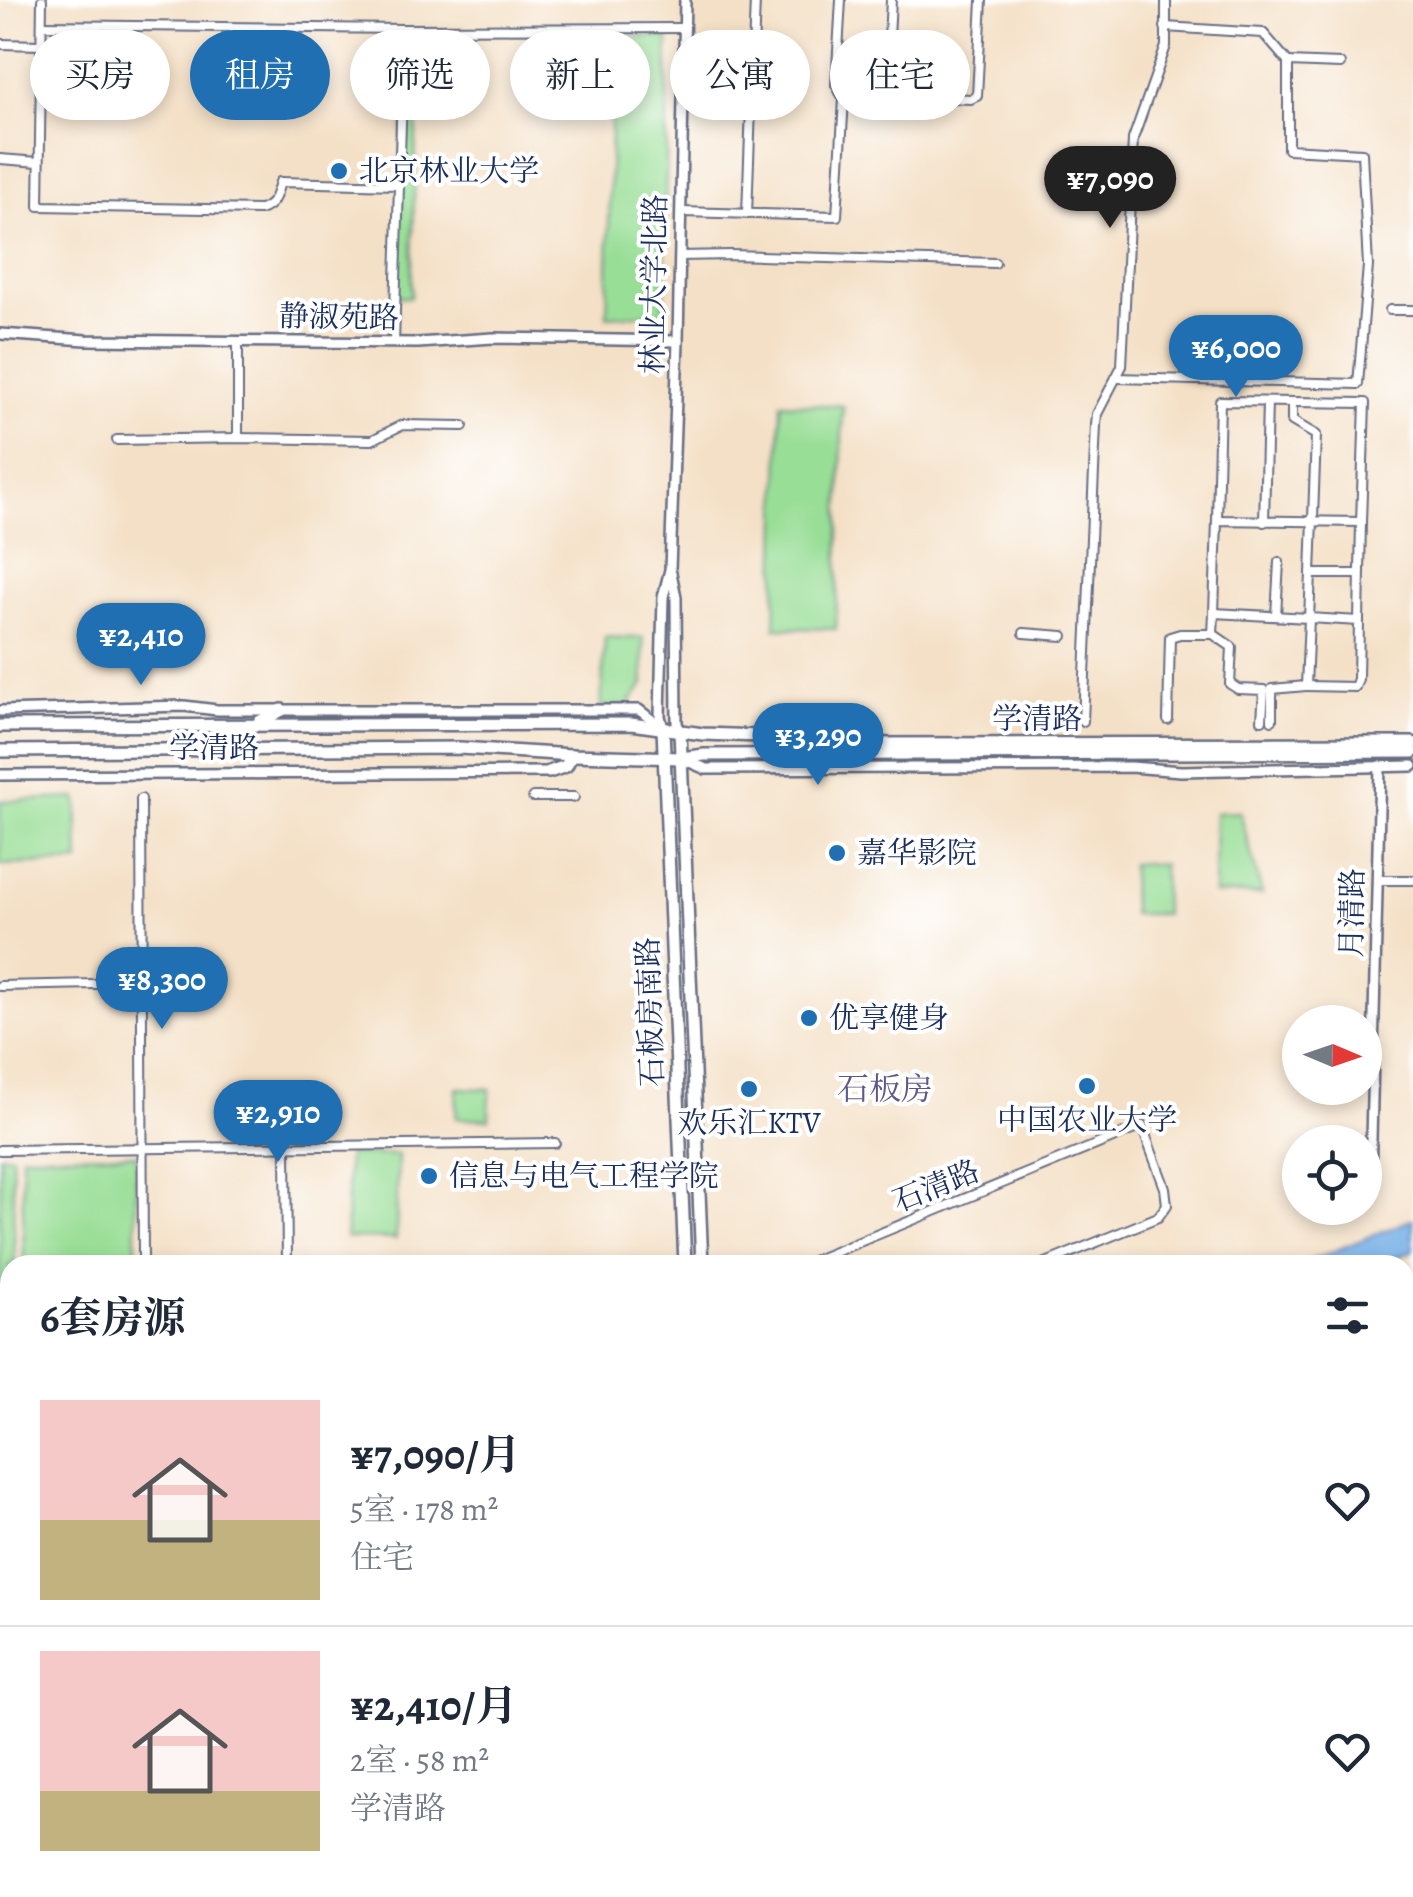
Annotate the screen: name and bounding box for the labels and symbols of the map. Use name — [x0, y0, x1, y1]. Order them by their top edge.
pin: ¥7,090 — [1029, 146, 1191, 231]
place label: 北京林业大学 — [359, 151, 539, 191]
marker: 北京林业大学 — [328, 160, 350, 182]
street label: 林业大学北路 — [632, 194, 676, 374]
street label: 静淑苑路 — [279, 296, 399, 338]
pin: ¥6,000 — [1155, 315, 1317, 400]
pin: ¥2,410 — [60, 603, 222, 688]
street label: 学清路 — [992, 699, 1082, 739]
pin: ¥3,290 — [737, 703, 899, 788]
street label: 学清路 — [169, 728, 259, 768]
place label: 嘉华影院 — [857, 833, 977, 873]
marker: 嘉华影院 — [826, 842, 848, 864]
street label: 月清路 — [1331, 868, 1373, 958]
street label: 石板房南路 — [627, 936, 673, 1088]
pin: ¥8,300 — [81, 947, 243, 1032]
place label: 优享健身 — [829, 998, 949, 1038]
north arrow — [1282, 1005, 1382, 1105]
marker: 优享健身 — [798, 1007, 820, 1029]
district label: 石板房 — [837, 1067, 933, 1111]
marker: 中国农业大学 — [1076, 1075, 1098, 1097]
marker: 欢乐汇KTV — [738, 1078, 760, 1100]
pin: ¥2,910 — [197, 1080, 359, 1165]
place label: 中国农业大学 — [997, 1100, 1177, 1140]
place label: 欢乐汇KTV — [677, 1103, 821, 1143]
street label: 石清路 — [887, 1151, 985, 1221]
place label: 信息与电气工程学院 — [449, 1156, 719, 1196]
marker: 信息与电气工程学院 — [418, 1165, 440, 1187]

